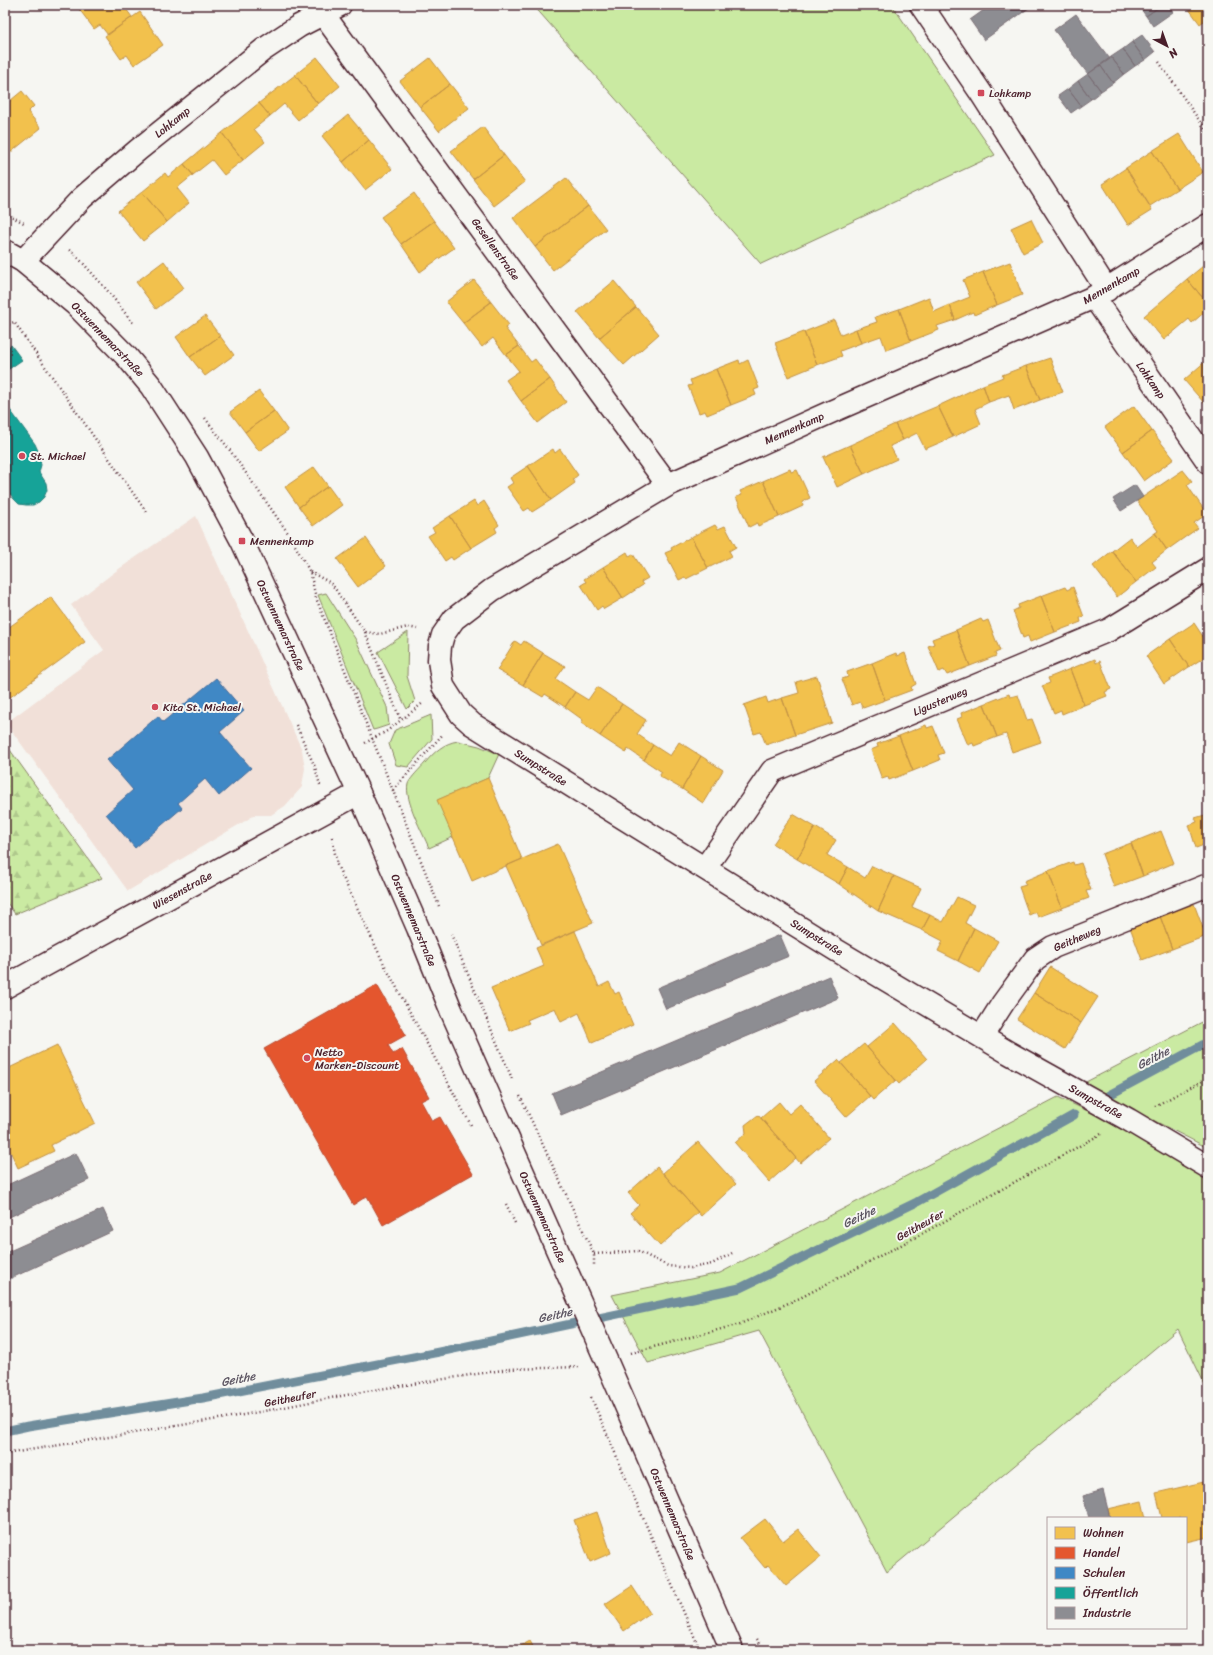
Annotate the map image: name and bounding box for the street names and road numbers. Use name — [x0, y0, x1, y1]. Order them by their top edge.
street label: Lohkamp — [150, 102, 195, 143]
street label: Gesellenstraße — [466, 214, 525, 285]
street label: Mennenkamp — [1079, 261, 1144, 310]
street label: Ostwennemarstraße — [66, 297, 149, 382]
street label: Lohkamp — [1131, 358, 1171, 403]
street label: Mennenkamp — [761, 407, 827, 450]
street label: Ostwennemarstraße — [251, 576, 310, 674]
street label: Ligusterweg — [910, 681, 971, 721]
street label: Sumpstraße — [511, 744, 572, 792]
street label: Wiesenstraße — [149, 866, 216, 915]
street label: Ostwennemarstraße — [385, 871, 442, 970]
street label: Sumpstraße — [787, 914, 848, 962]
street label: Geitheweg — [1050, 920, 1104, 957]
street label: Sumpstraße — [1065, 1079, 1127, 1124]
street label: Ostwennemarstraße — [514, 1168, 571, 1267]
street label: Geitheufer — [893, 1204, 949, 1246]
street label: Geitheufer — [263, 1384, 319, 1413]
street label: Ostwennemarstraße — [644, 1465, 701, 1564]

